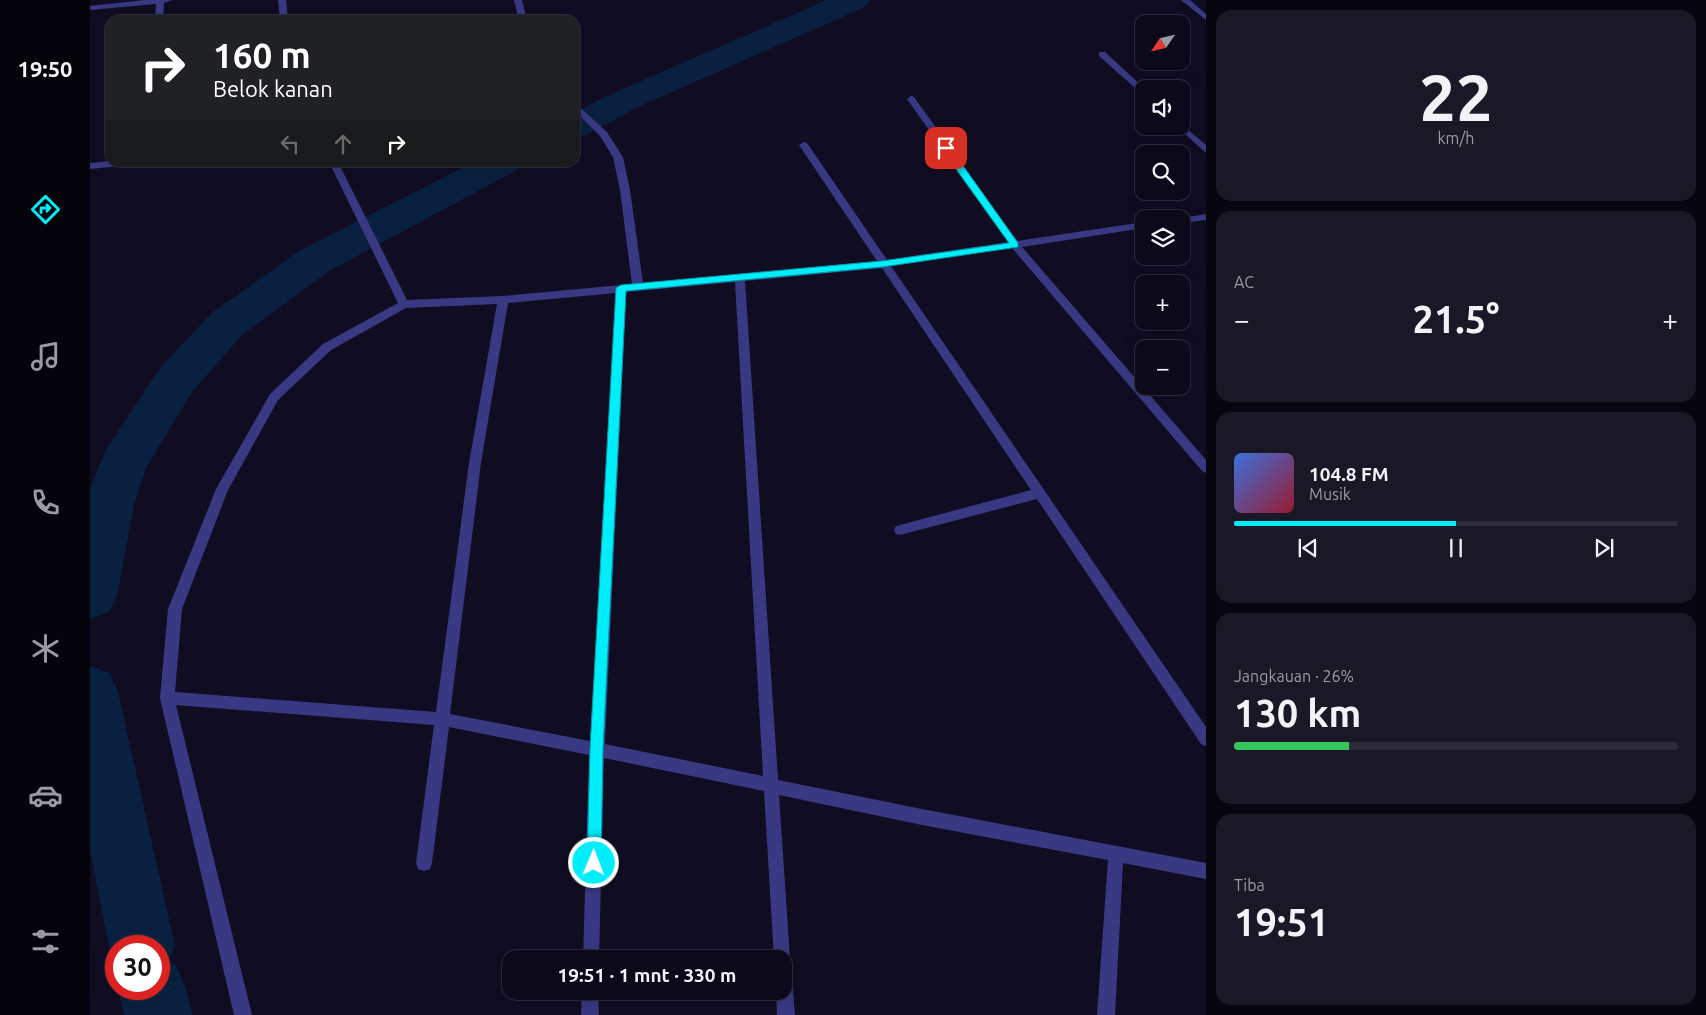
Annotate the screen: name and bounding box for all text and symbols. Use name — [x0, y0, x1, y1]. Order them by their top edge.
north arrow — [1135, 15, 1190, 70]
map controls — [1135, 15, 1190, 395]
icon: right — [130, 35, 195, 100]
text: 160 m — [213, 35, 311, 75]
text: 19:50 — [17, 56, 73, 81]
text: 22 — [1419, 60, 1493, 133]
text: Belok kanan — [213, 76, 333, 101]
button: sound — [1135, 80, 1190, 135]
pin — [925, 127, 967, 169]
text: km/h — [1438, 129, 1474, 147]
icon: left — [276, 130, 304, 158]
icon: ahead — [329, 130, 357, 158]
icon: right — [382, 130, 410, 158]
icon: arrive — [932, 134, 960, 162]
button: search — [1135, 145, 1190, 200]
icon: directions — [28, 192, 63, 227]
button: layers — [1135, 210, 1190, 265]
text: AC — [1234, 273, 1254, 291]
button: + — [1135, 275, 1190, 330]
text: 21.5° — [1412, 298, 1500, 340]
text: − — [1234, 304, 1250, 335]
text: + — [1662, 304, 1678, 335]
icon: music — [28, 339, 63, 374]
button: − — [1135, 340, 1190, 395]
text: 104.8 FM — [1309, 463, 1389, 485]
icon: phone — [28, 485, 63, 520]
text: Musik — [1309, 485, 1351, 503]
icon: previous — [1294, 534, 1322, 562]
icon: pause — [1442, 534, 1470, 562]
icon: next — [1590, 534, 1618, 562]
icon: climate — [28, 631, 63, 666]
text: Jangkauan · 26% — [1234, 667, 1354, 685]
text: 130 km — [1234, 692, 1361, 734]
icon: car — [28, 778, 63, 813]
position arrow — [567, 836, 619, 888]
text: Tiba — [1234, 876, 1265, 894]
text: 19:51 — [1234, 901, 1329, 943]
icon: filters — [28, 924, 63, 959]
speed limit sign: 30 — [105, 935, 170, 1000]
text: 19:51 · 1 mnt · 330 m — [558, 964, 736, 986]

